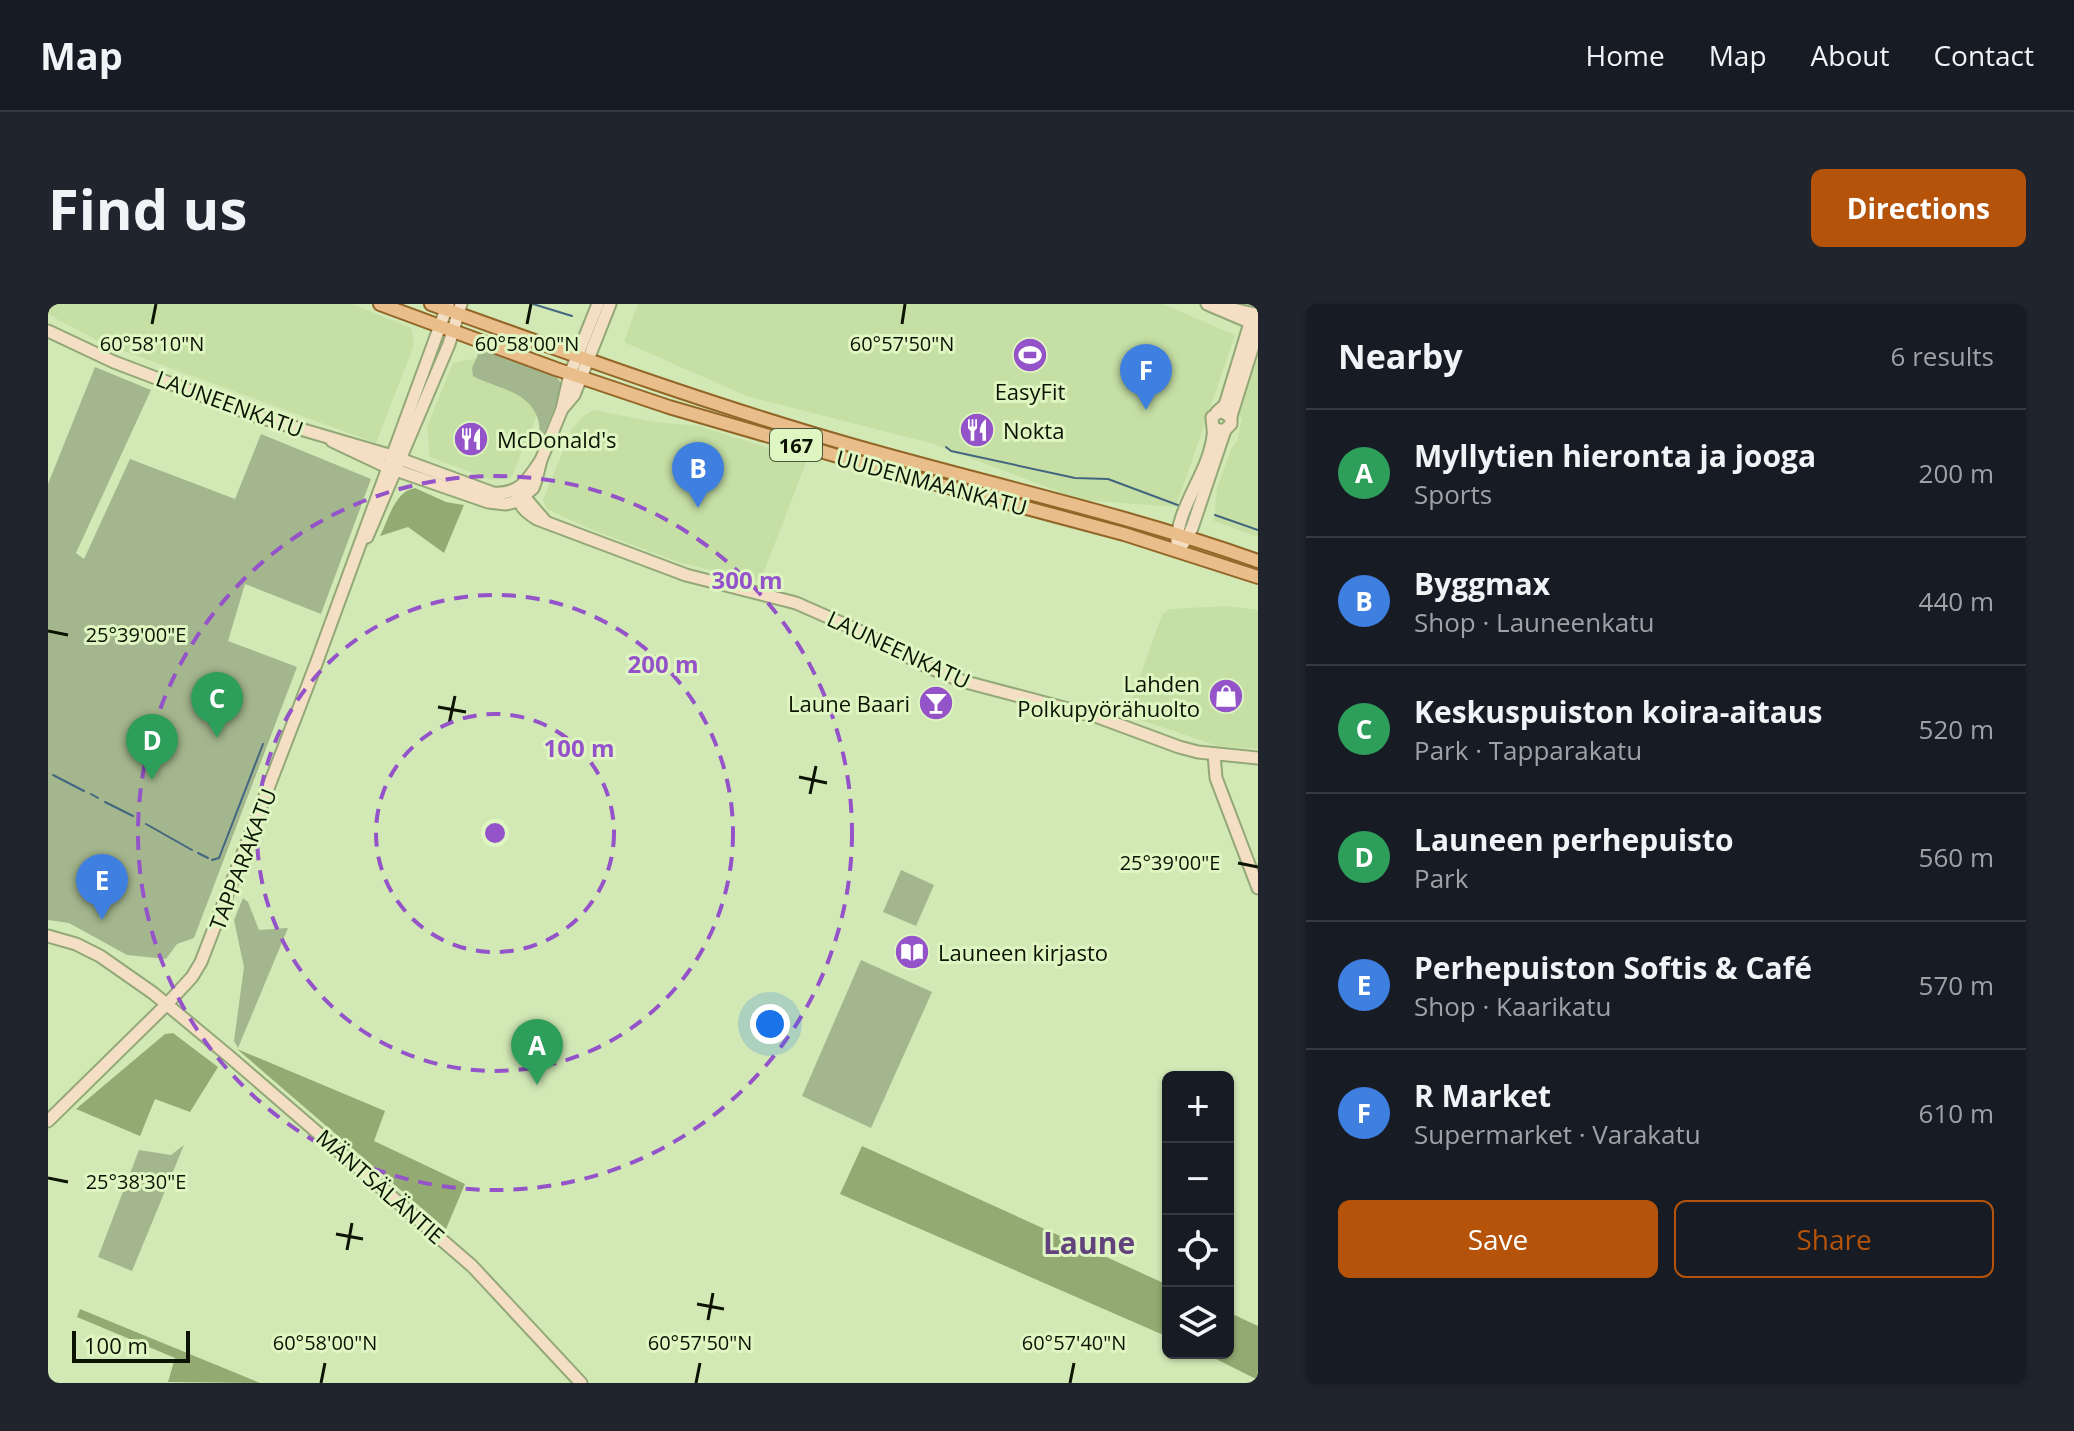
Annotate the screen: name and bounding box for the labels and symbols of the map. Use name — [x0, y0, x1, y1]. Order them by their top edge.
text: 60°58'10"N — [100, 330, 204, 357]
text: 60°58'00"N — [475, 330, 579, 357]
text: 60°57'50"N — [850, 330, 954, 357]
sports icon: EasyFit — [1011, 336, 1049, 374]
pin: F — [1120, 344, 1172, 410]
street label: LAUNEENKATU — [152, 362, 308, 444]
place label: EasyFit — [995, 376, 1066, 406]
restaurant icon: Nokta — [958, 411, 996, 449]
place label: Nokta — [1003, 415, 1064, 445]
restaurant icon: McDonald's — [452, 420, 490, 458]
place label: McDonald's — [497, 424, 617, 454]
road number: 167 — [770, 429, 822, 461]
pin: B — [672, 442, 724, 508]
street label: UUDENMAANKATU — [833, 442, 1031, 522]
text: 300 m — [712, 563, 782, 596]
street label: LAUNEENKATU — [823, 603, 975, 695]
text: 25°39'00"E — [86, 621, 186, 648]
text: 200 m — [628, 647, 698, 680]
place label: Lahden Polkupyörähuolto — [1017, 668, 1200, 723]
pin: C — [191, 672, 243, 738]
shop icon: Lahden Polkupyörähuolto — [1207, 677, 1245, 715]
bar icon: Laune Baari — [917, 684, 955, 722]
place label: Laune Baari — [788, 688, 910, 718]
pin: D — [126, 714, 178, 780]
text: 100 m — [544, 731, 614, 764]
street label: TAPPARAKATU — [201, 784, 283, 934]
centre of rings — [481, 819, 509, 847]
text: 25°39'00"E — [1120, 849, 1220, 876]
pin: E — [76, 854, 128, 920]
library icon: Launeen kirjasto — [893, 933, 931, 971]
place label: Launeen kirjasto — [938, 937, 1108, 967]
your location — [750, 1004, 790, 1044]
pin: A — [511, 1019, 563, 1085]
street label: MÄNTSÄLÄNTIE — [310, 1122, 452, 1250]
text: 25°38'30"E — [86, 1168, 186, 1195]
district label: Laune — [1043, 1222, 1135, 1263]
scale bar — [72, 1327, 190, 1363]
text: 60°58'00"N — [273, 1329, 377, 1356]
text: 60°57'50"N — [648, 1329, 752, 1356]
text: 60°57'40"N — [1022, 1329, 1126, 1356]

